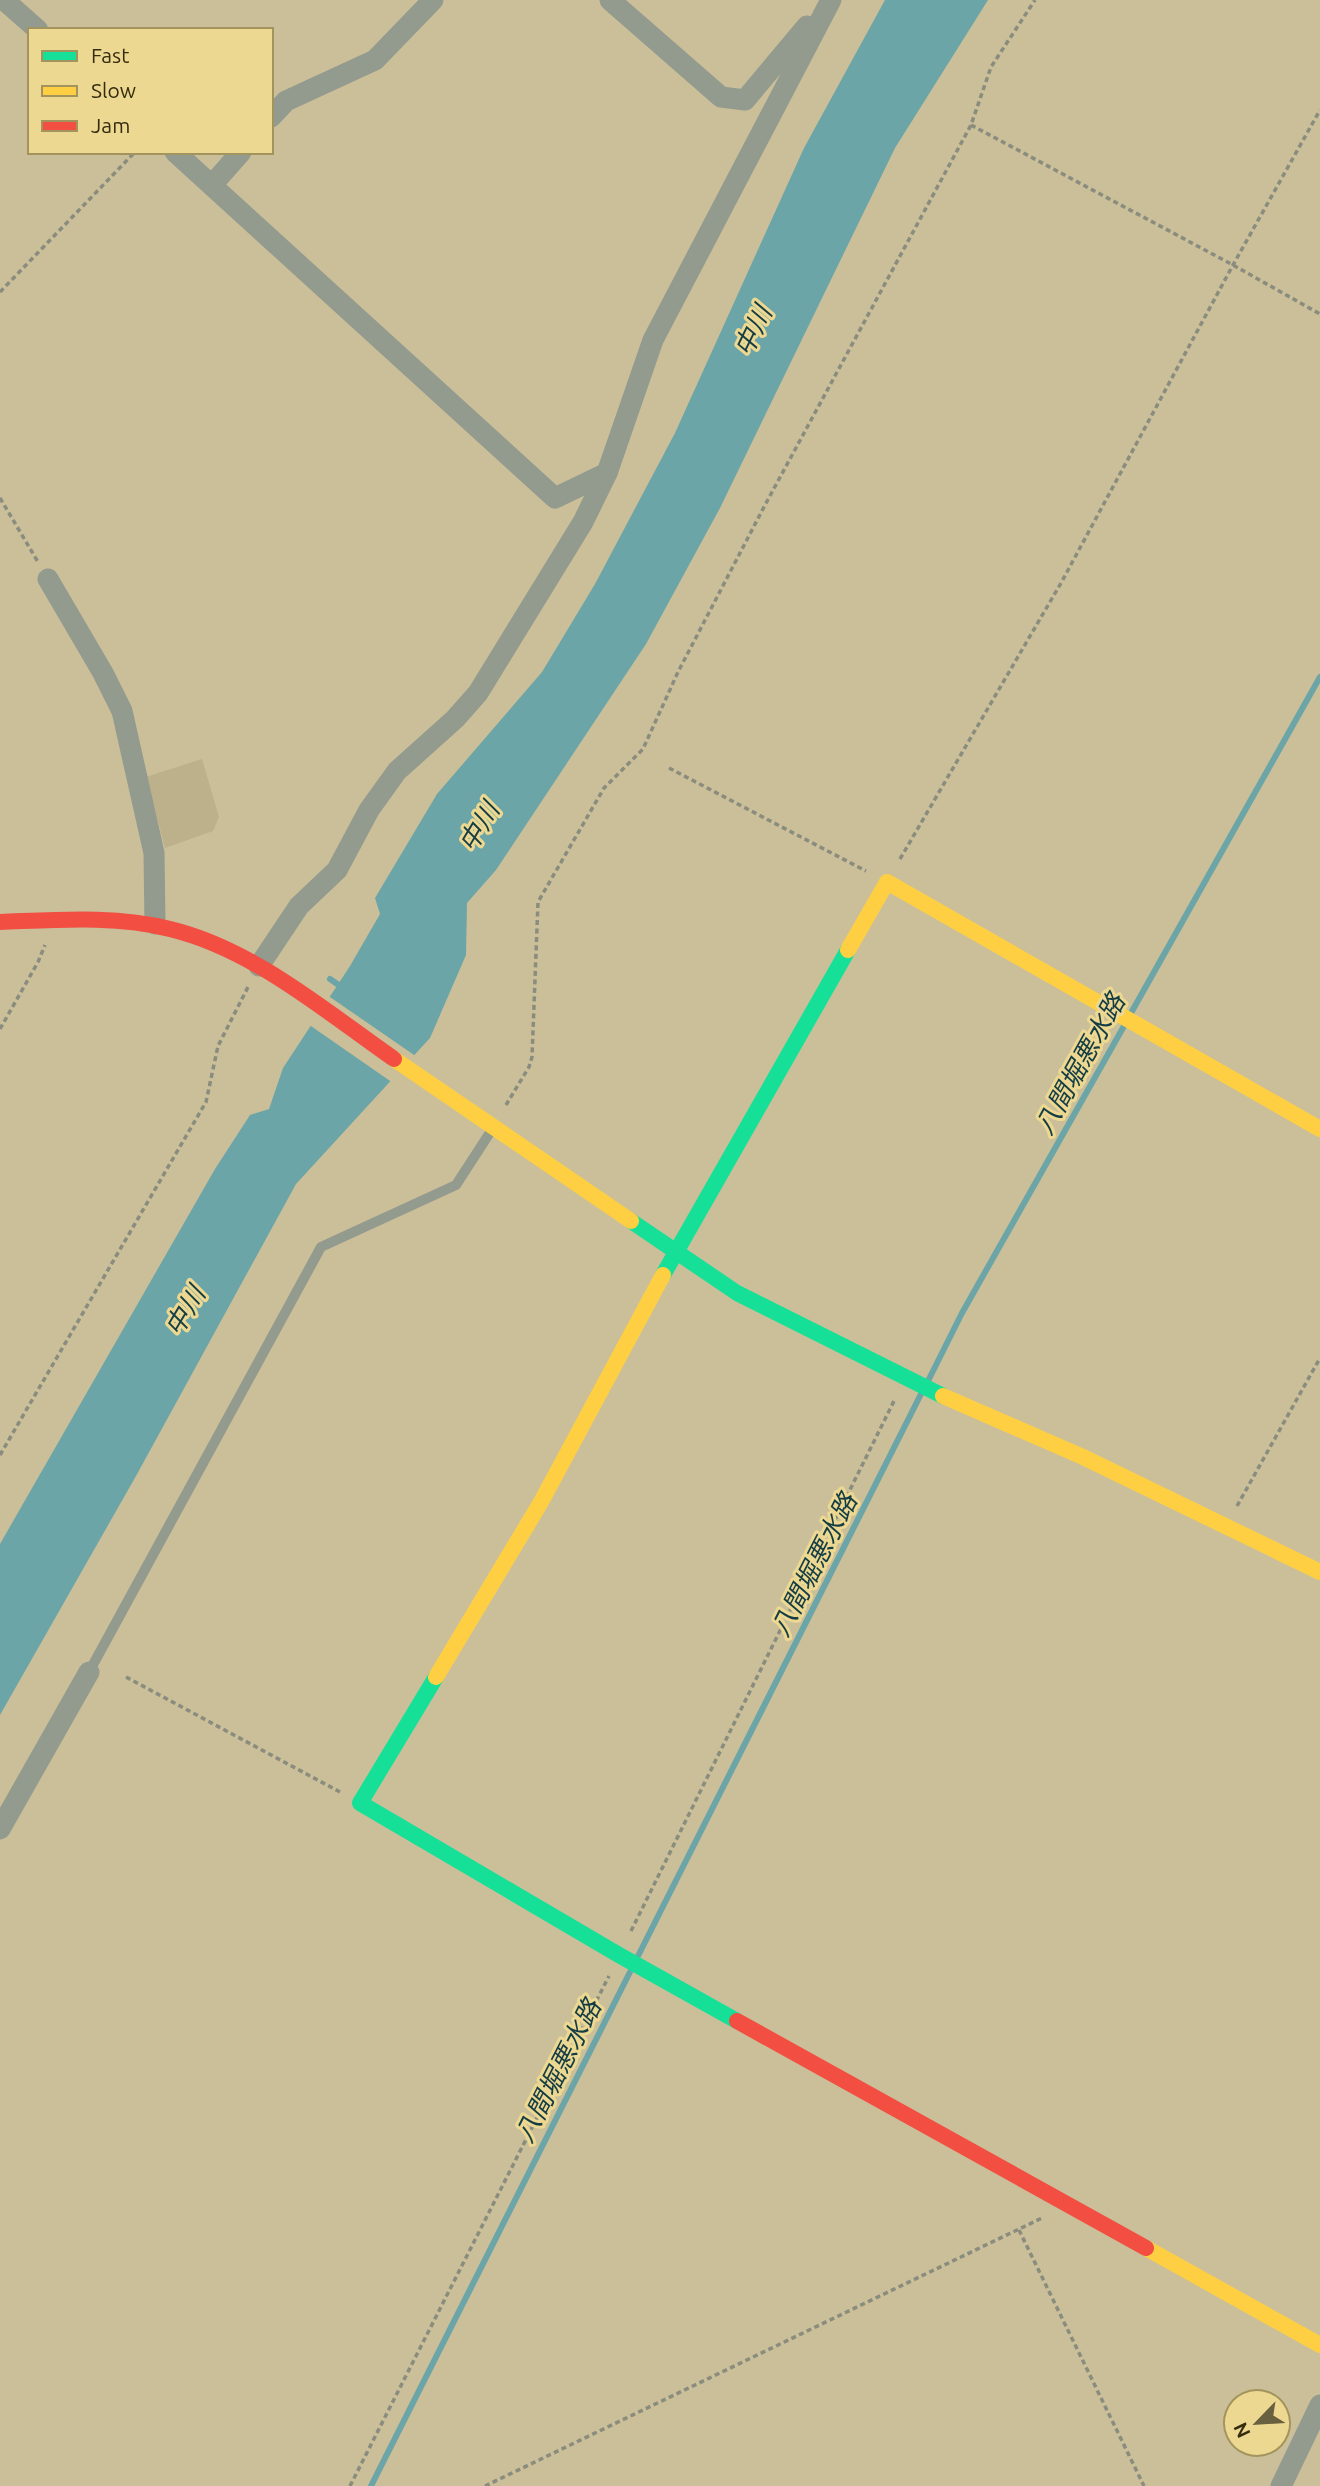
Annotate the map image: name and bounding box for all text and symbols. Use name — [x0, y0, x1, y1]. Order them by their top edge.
legend — [28, 28, 273, 154]
text: Fast — [91, 43, 129, 67]
text: Slow — [91, 78, 136, 102]
text: Jam — [91, 113, 130, 137]
water label: 中川 — [728, 298, 778, 361]
water label: 中川 — [453, 794, 506, 857]
water label: 八間堀悪水路 — [1029, 987, 1131, 1139]
water label: 中川 — [159, 1278, 212, 1341]
water label: 八間堀悪水路 — [765, 1487, 863, 1641]
water label: 八間堀悪水路 — [509, 1993, 607, 2147]
north arrow — [1222, 2388, 1292, 2458]
text: N — [1229, 2419, 1255, 2441]

